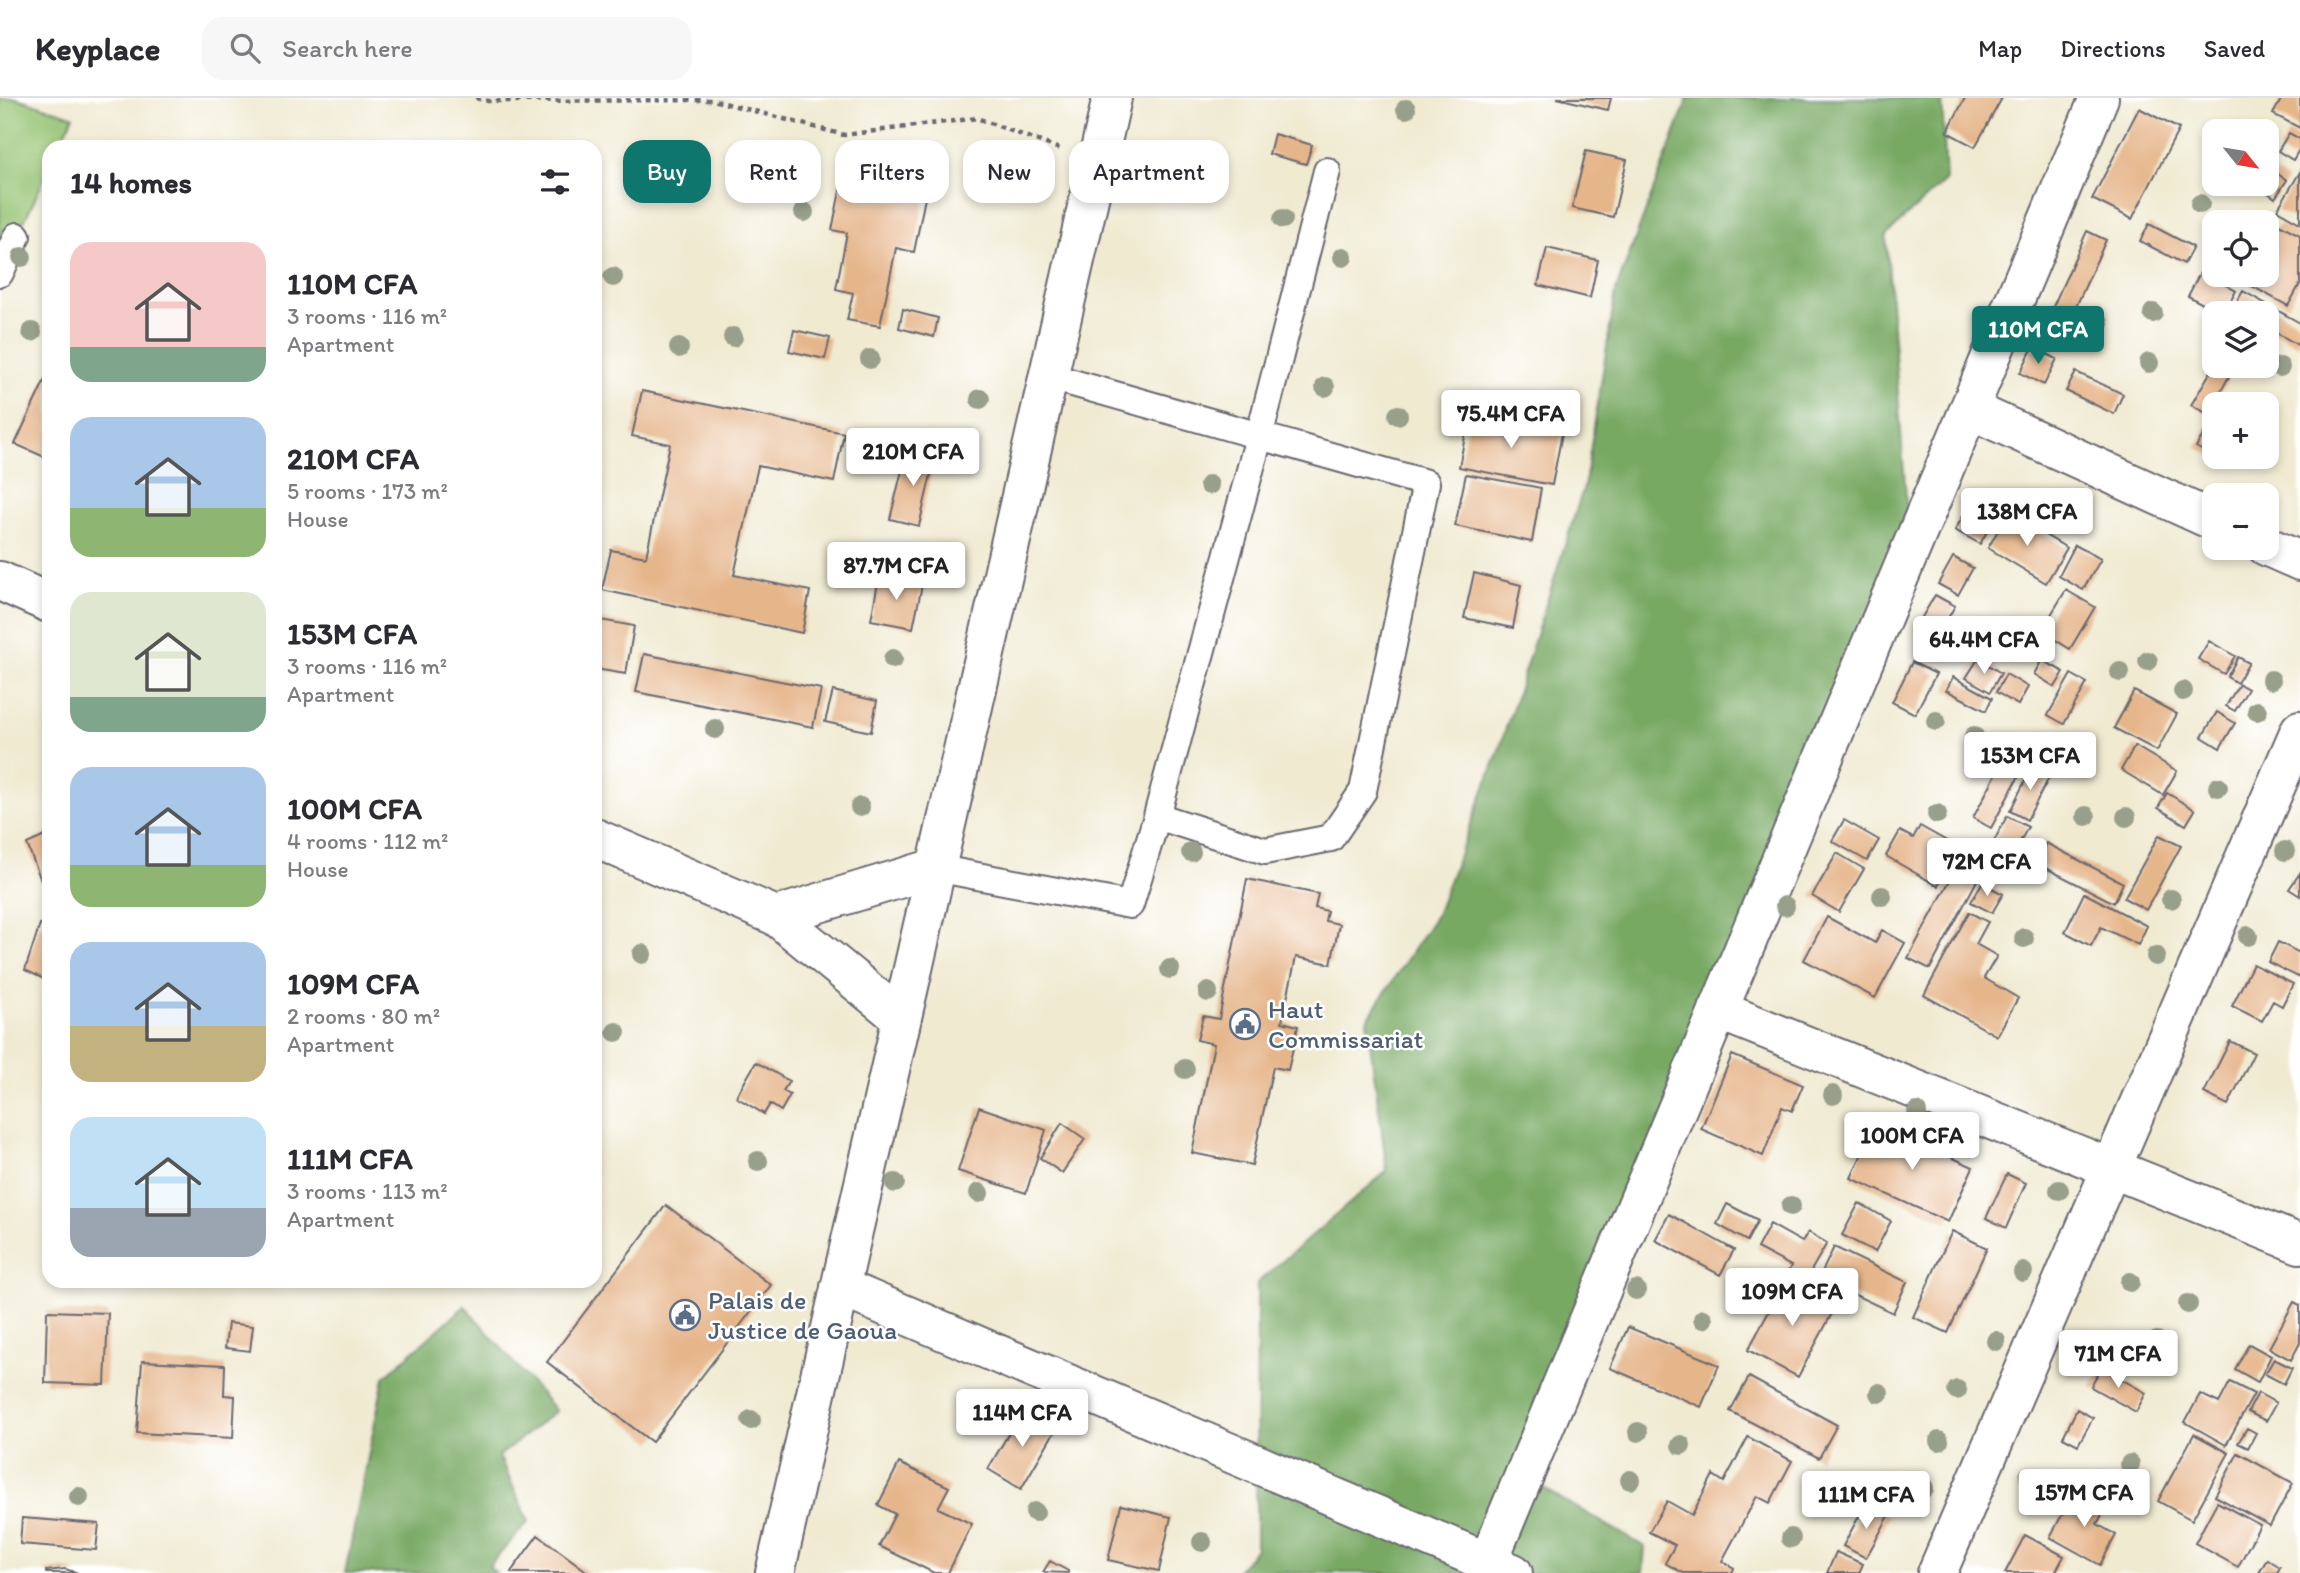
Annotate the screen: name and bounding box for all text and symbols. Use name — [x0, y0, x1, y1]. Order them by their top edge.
search box — [202, 17, 692, 80]
text: Keyplace — [35, 29, 160, 68]
icon: search — [226, 29, 264, 67]
text: Search here — [282, 32, 413, 64]
text: Map — [1978, 34, 2022, 63]
text: Directions — [2060, 34, 2166, 63]
text: Saved — [2204, 34, 2265, 63]
north arrow — [2202, 119, 2278, 196]
map controls — [2202, 119, 2279, 560]
chip: Buy — [623, 140, 711, 203]
chip: Rent — [725, 140, 821, 203]
chip: Filters — [835, 140, 949, 203]
chip: New — [963, 140, 1055, 203]
chip: Apartment — [1069, 140, 1229, 203]
icon: filters — [536, 163, 574, 201]
text: 14 homes — [70, 164, 192, 201]
button: locate — [2202, 210, 2279, 287]
text: 110M CFA — [287, 265, 417, 302]
icon: home — [126, 270, 210, 354]
button: layers — [2202, 301, 2279, 378]
text: 3 rooms · 116 m² — [287, 302, 447, 330]
pin: 110M CFA — [1966, 306, 2110, 366]
text: 110M CFA — [1988, 315, 2088, 343]
text: Apartment — [287, 330, 394, 358]
pin: 75.4M CFA — [1431, 390, 1591, 450]
button: + — [2202, 392, 2279, 469]
text: 75.4M CFA — [1457, 399, 1565, 427]
pin: 210M CFA — [841, 428, 985, 488]
text: 210M CFA — [862, 437, 964, 465]
text: 210M CFA — [287, 440, 419, 477]
icon: home — [126, 445, 210, 529]
text: 5 rooms · 173 m² — [287, 477, 448, 505]
button: − — [2202, 483, 2279, 560]
pin: 138M CFA — [1955, 489, 2099, 548]
text: 138M CFA — [1977, 497, 2077, 525]
text: House — [287, 505, 349, 533]
pin: 87.7M CFA — [816, 542, 976, 602]
text: 87.7M CFA — [843, 551, 949, 579]
text: 153M CFA — [287, 615, 417, 652]
pin: 64.4M CFA — [1904, 616, 2064, 676]
icon: home — [126, 620, 210, 704]
text: 64.4M CFA — [1929, 625, 2039, 653]
text: 3 rooms · 116 m² — [287, 652, 447, 680]
text: Apartment — [287, 680, 394, 708]
pin: 153M CFA — [1958, 732, 2102, 792]
text: 153M CFA — [1980, 741, 2080, 769]
text: 100M CFA — [287, 790, 422, 827]
icon: home — [126, 795, 210, 879]
text: 4 rooms · 112 m² — [287, 827, 448, 855]
pin: 72M CFA — [1922, 838, 2052, 898]
text: 72M CFA — [1943, 847, 2031, 875]
text: House — [287, 855, 349, 883]
text: 109M CFA — [287, 965, 419, 1002]
icon: home — [126, 970, 210, 1054]
place label: Haut Commissariat — [1268, 993, 1423, 1055]
text: 2 rooms · 80 m² — [287, 1002, 440, 1030]
public building icon: Haut Commissariat — [1228, 1007, 1262, 1041]
text: Apartment — [287, 1030, 394, 1058]
pin: 100M CFA — [1840, 1112, 1984, 1172]
text: 100M CFA — [1860, 1121, 1964, 1149]
text: 111M CFA — [287, 1140, 413, 1177]
icon: home — [126, 1145, 210, 1229]
text: 3 rooms · 113 m² — [287, 1177, 448, 1205]
text: Apartment — [287, 1205, 394, 1233]
pin: 109M CFA — [1720, 1268, 1864, 1328]
text: 109M CFA — [1741, 1277, 1843, 1305]
place label: Palais de Justice de Gaoua — [708, 1284, 897, 1346]
public building icon: Palais de Justice de Gaoua — [668, 1298, 702, 1332]
pin: 71M CFA — [2053, 1330, 2183, 1390]
text: 71M CFA — [2075, 1339, 2161, 1367]
pin: 114M CFA — [950, 1390, 1094, 1449]
text: 114M CFA — [972, 1398, 1072, 1426]
pin: 157M CFA — [2012, 1470, 2156, 1529]
pin: 111M CFA — [1794, 1472, 1938, 1531]
text: 157M CFA — [2035, 1478, 2133, 1506]
text: 111M CFA — [1818, 1480, 1914, 1508]

